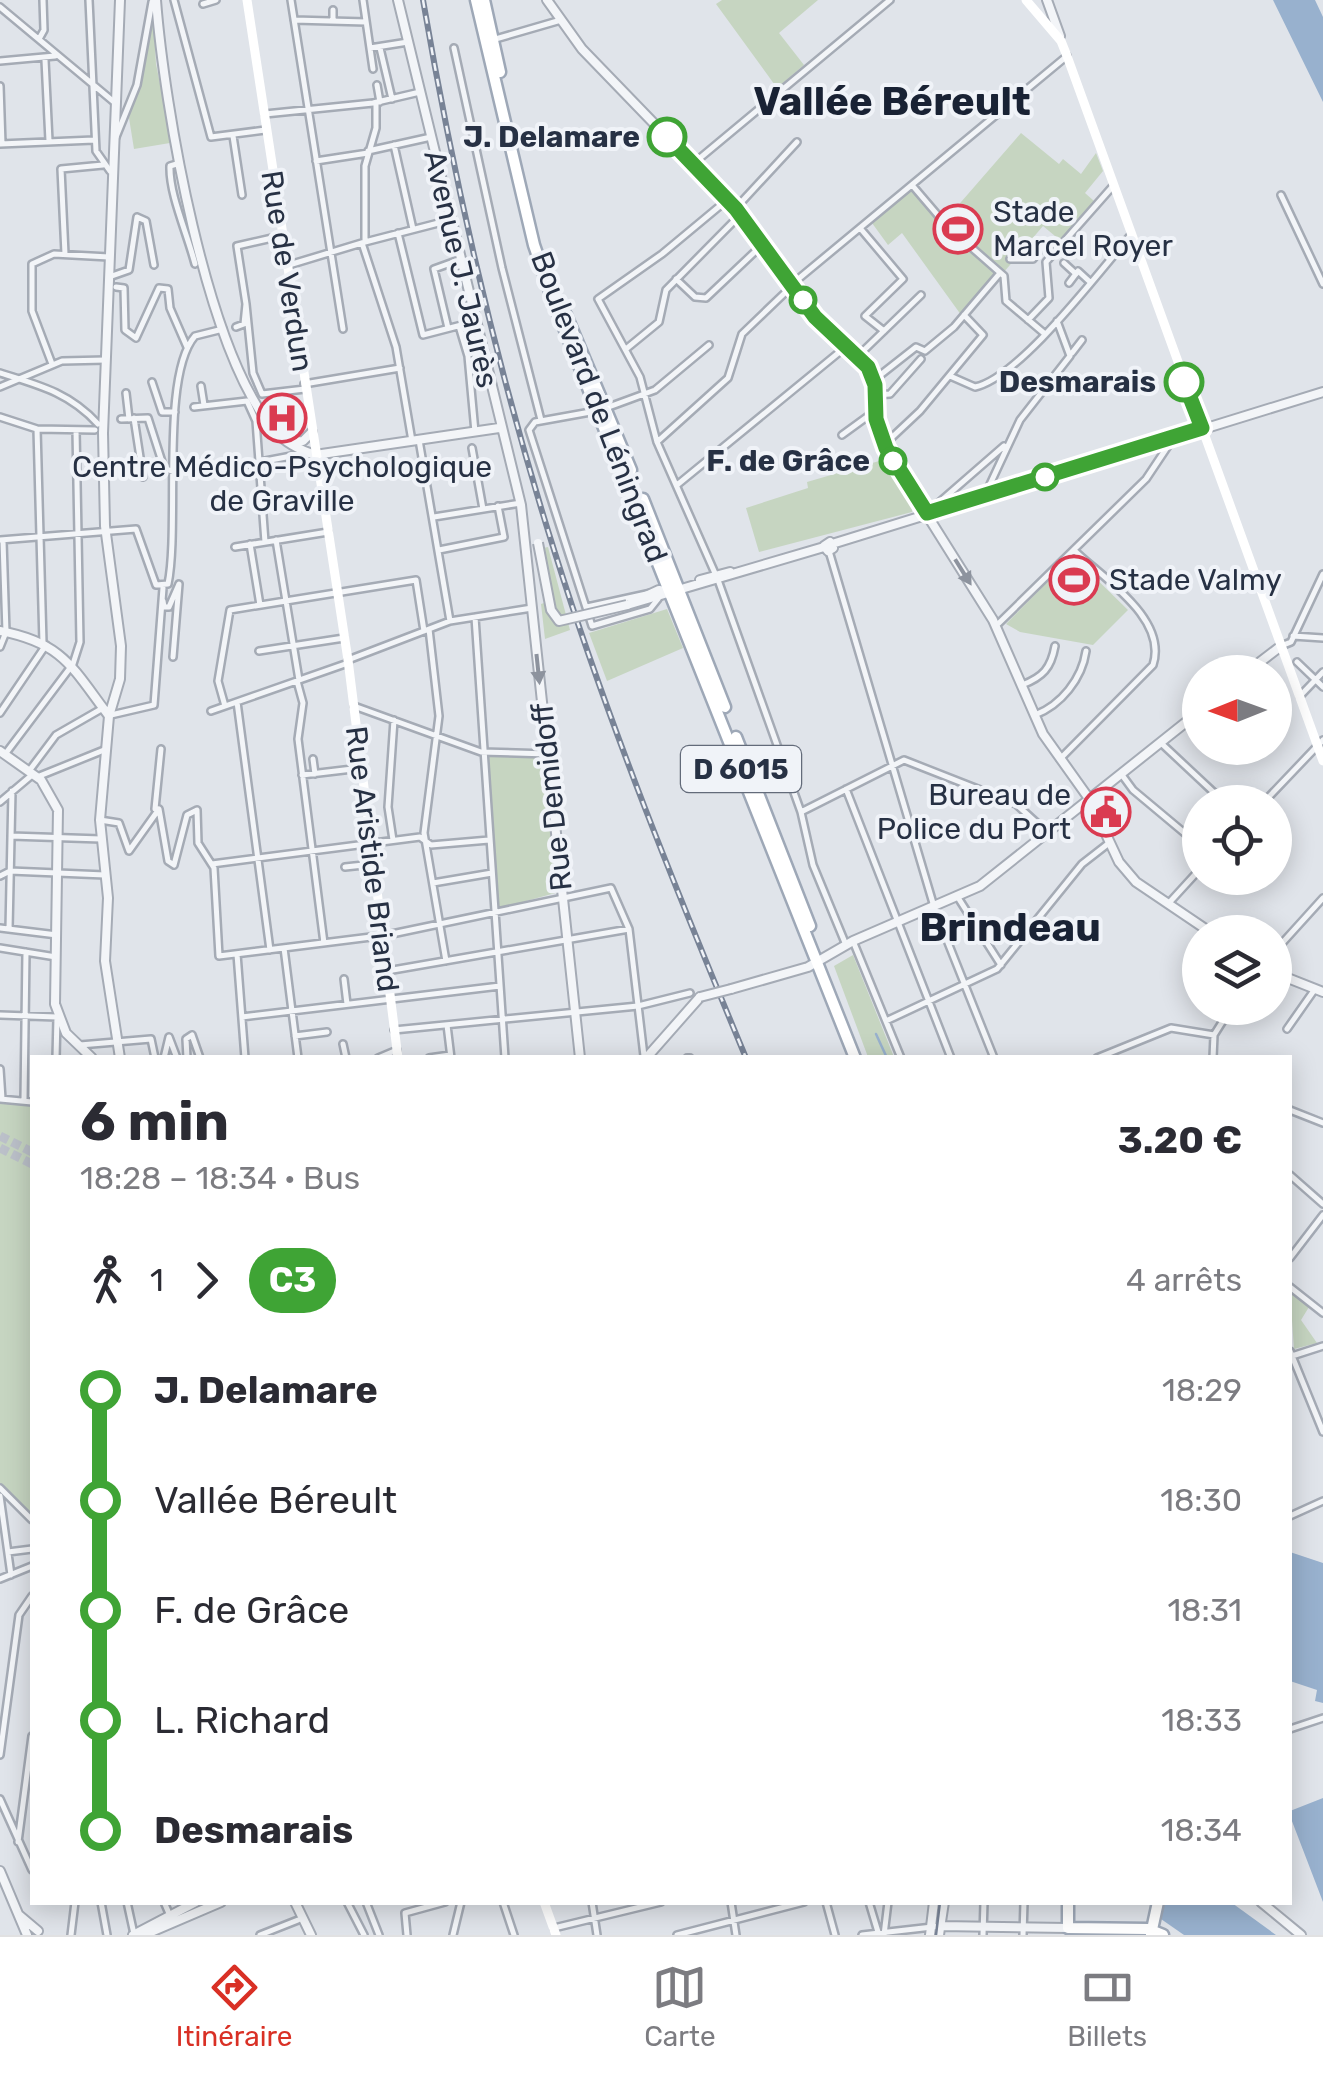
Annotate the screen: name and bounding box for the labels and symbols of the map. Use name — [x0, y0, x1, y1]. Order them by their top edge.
district label: Vallée Béreult — [753, 78, 1031, 125]
marker: J. Delamare — [648, 118, 686, 156]
place label: J. Delamare — [463, 119, 640, 155]
street label: Avenue J. Jaurès — [416, 147, 506, 391]
street label: Rue de Verdun — [253, 168, 321, 374]
place label: Stade Marcel Royer — [993, 194, 1173, 264]
sports icon: Stade Marcel Royer — [932, 203, 984, 255]
street label: Boulevard de Léningrad — [523, 246, 675, 568]
unlabelled marker — [790, 287, 816, 313]
marker: Desmarais — [1165, 363, 1203, 401]
place label: Desmarais — [999, 364, 1156, 400]
hospital icon: Centre Médico-Psychologique de Graville — [256, 392, 308, 444]
place label: F. de Grâce — [706, 443, 870, 479]
marker: F. de Grâce — [880, 448, 906, 474]
place label: Centre Médico-Psychologique de Graville — [72, 449, 492, 519]
unlabelled marker — [1032, 464, 1058, 490]
sports icon: Stade Valmy — [1048, 554, 1100, 606]
one-way arrow — [954, 558, 971, 586]
place label: Stade Valmy — [1109, 562, 1282, 598]
one-way arrow — [530, 654, 546, 686]
north arrow — [1182, 655, 1292, 765]
street label: Rue Demidoff — [524, 701, 580, 893]
street label: Rue Aristide Briand — [338, 724, 406, 994]
road number: D 6015 — [681, 746, 801, 792]
place label: Bureau de Police du Port — [877, 777, 1071, 847]
public building icon: Bureau de Police du Port — [1080, 786, 1132, 838]
district label: Brindeau — [919, 904, 1101, 951]

